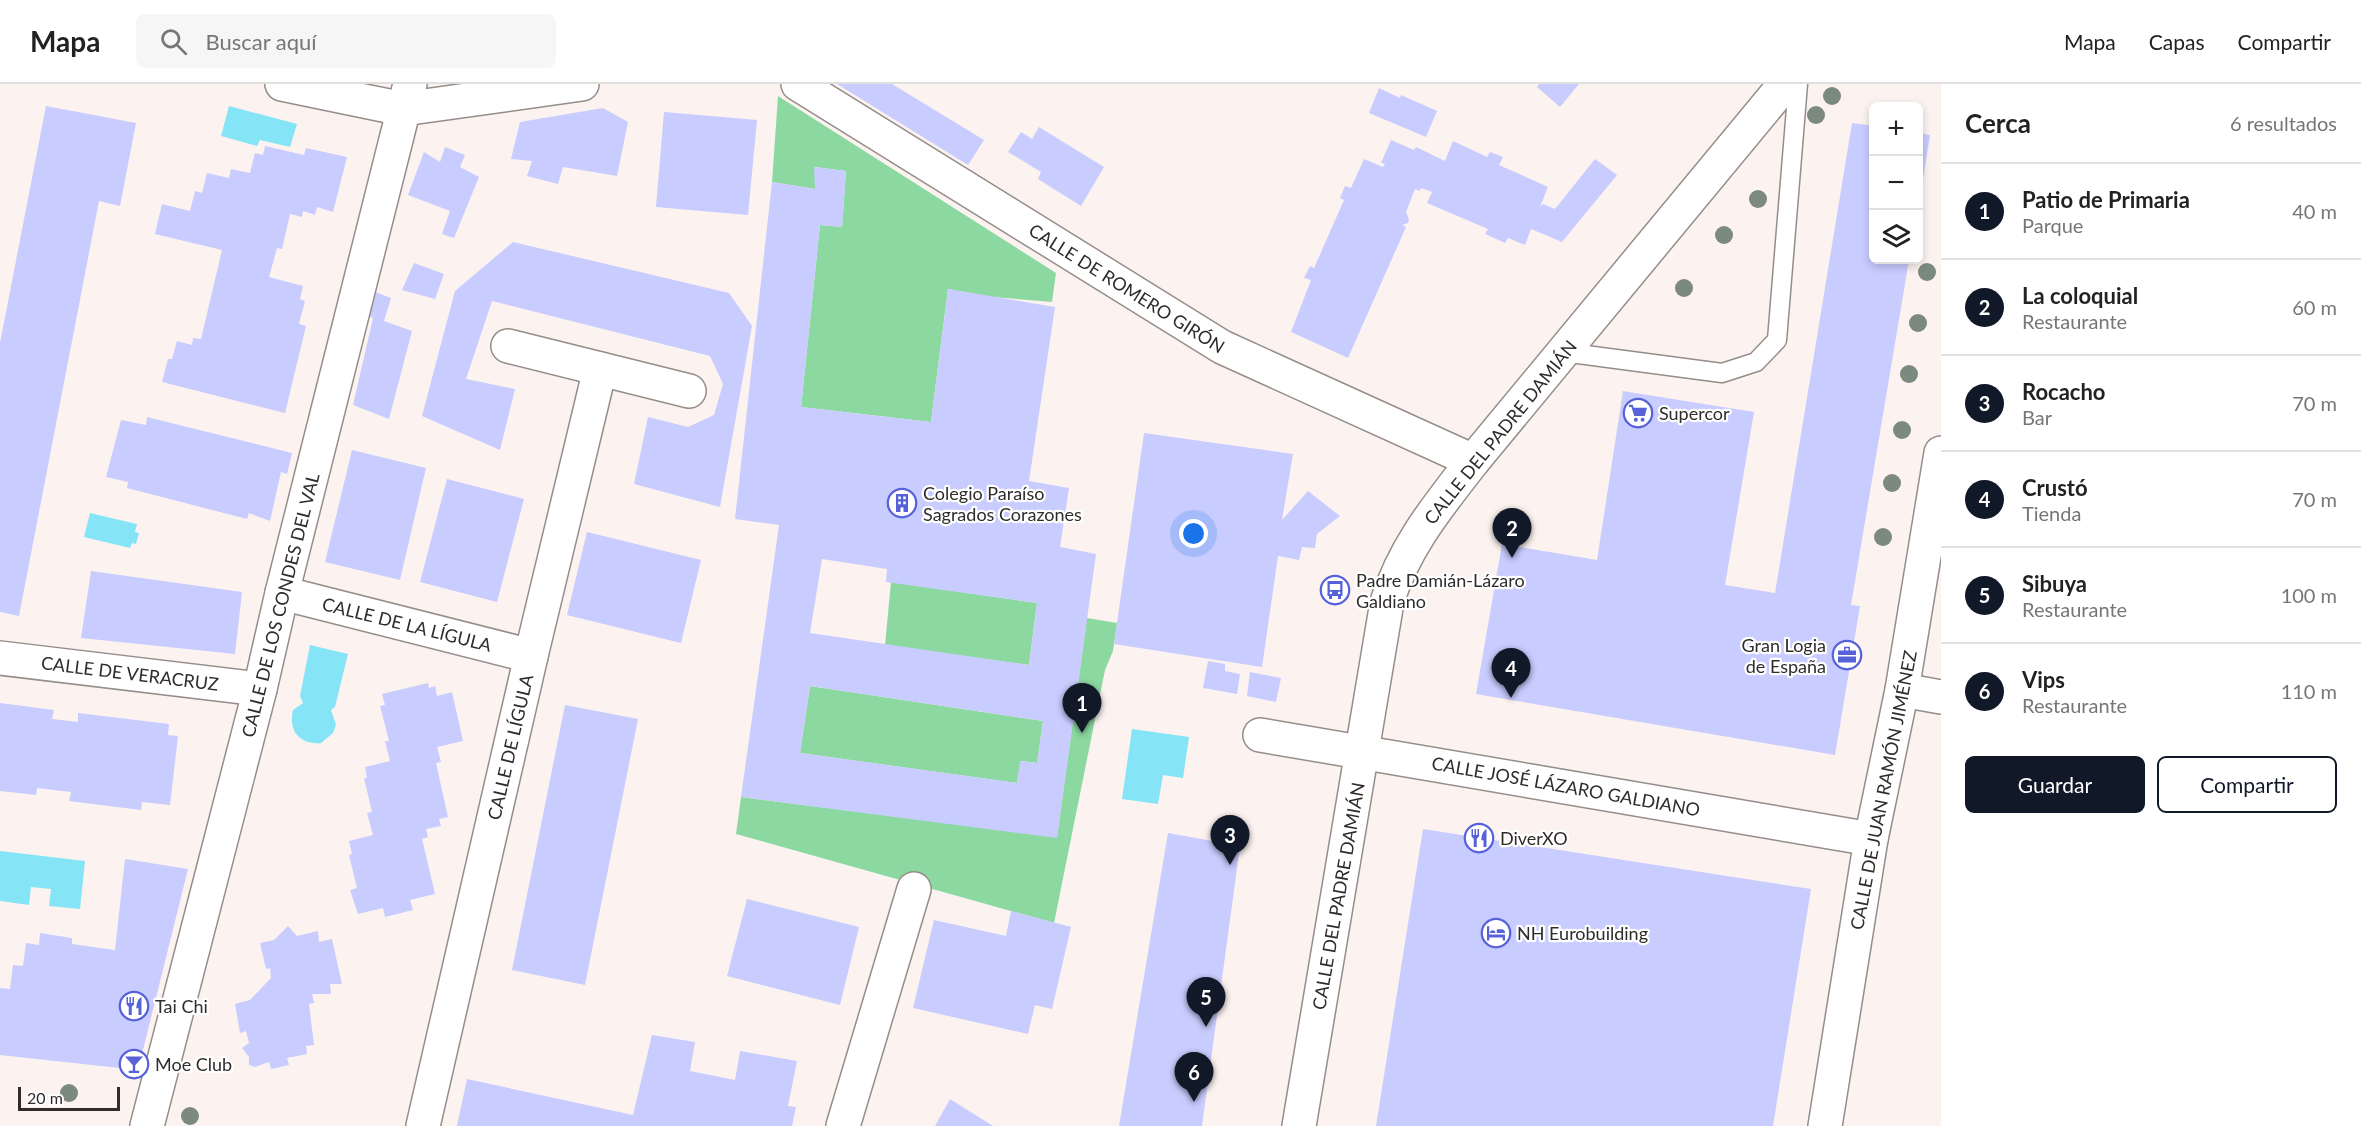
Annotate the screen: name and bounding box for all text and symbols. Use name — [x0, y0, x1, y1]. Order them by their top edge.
search box — [136, 14, 556, 68]
text: Mapa — [30, 24, 100, 58]
icon: search — [157, 25, 190, 58]
text: Buscar aquí — [205, 28, 317, 55]
text: Mapa — [2064, 29, 2116, 54]
text: Capas — [2149, 29, 2205, 54]
text: Compartir — [2238, 29, 2331, 54]
map controls — [1869, 102, 1923, 264]
button: + — [1869, 102, 1923, 156]
text: Cerca — [1965, 107, 2031, 139]
text: 6 resultados — [2230, 111, 2337, 135]
button: − — [1869, 156, 1923, 210]
text: Patio de Primaria — [2022, 186, 2190, 213]
text: 1 — [1979, 199, 1990, 223]
text: 40 m — [2292, 199, 2337, 223]
button: layers — [1869, 210, 1923, 264]
text: Parque — [2022, 213, 2083, 237]
street label: CALLE DE ROMERO GIRÓN — [1025, 219, 1229, 357]
text: La coloquial — [2022, 282, 2138, 309]
text: 2 — [1979, 295, 1990, 319]
text: 60 m — [2292, 295, 2337, 319]
text: Restaurante — [2022, 309, 2127, 333]
street label: CALLE DEL PADRE DAMIÁN — [1419, 336, 1581, 528]
text: Rocacho — [2022, 378, 2105, 405]
text: 3 — [1979, 391, 1990, 415]
text: 70 m — [2292, 391, 2337, 415]
supermarket icon: Supercor — [1622, 397, 1654, 429]
place label: Supercor — [1659, 402, 1730, 424]
text: Bar — [2022, 405, 2052, 429]
street label: CALLE DE LOS CONDES DEL VAL — [236, 471, 324, 739]
text: Crustó — [2022, 474, 2088, 501]
place label: Colegio Paraíso Sagrados Corazones — [923, 482, 1082, 525]
building icon: Colegio Paraíso Sagrados Corazones — [886, 487, 918, 519]
text: 4 — [1979, 487, 1990, 511]
text: 70 m — [2292, 487, 2337, 511]
text: Tienda — [2022, 501, 2081, 525]
pin: 2 — [1492, 508, 1532, 558]
your location — [1179, 519, 1208, 548]
place label: Padre Damián-Lázaro Galdiano — [1356, 569, 1525, 612]
text: Sibuya — [2022, 570, 2087, 597]
bus stop icon: Padre Damián-Lázaro Galdiano — [1319, 574, 1351, 606]
text: 5 — [1979, 583, 1990, 607]
text: 100 m — [2281, 583, 2337, 607]
street label: CALLE DE LA LÍGULA — [320, 592, 495, 656]
text: Restaurante — [2022, 597, 2127, 621]
place label: Gran Logia de España — [1742, 634, 1826, 677]
office icon: Gran Logia de España — [1831, 639, 1863, 671]
pin: 4 — [1492, 648, 1530, 698]
street label: CALLE DE JUAN RAMÓN JIMÉNEZ — [1845, 648, 1921, 932]
street label: CALLE DE VERACRUZ — [40, 651, 220, 695]
text: Vips — [2022, 666, 2065, 693]
street label: CALLE DE LÍGULA — [483, 671, 538, 822]
text: 6 — [1979, 679, 1990, 703]
text: 110 m — [2281, 679, 2337, 703]
pin: 1 — [1062, 684, 1102, 733]
text: Restaurante — [2022, 693, 2127, 717]
street label: CALLE JOSÉ LÁZARO GALDIANO — [1430, 752, 1702, 820]
button: Guardar — [1965, 756, 2145, 813]
button: Compartir — [2157, 756, 2337, 813]
street label: CALLE DEL PADRE DAMIÁN — [1307, 781, 1369, 1011]
pin: 3 — [1210, 816, 1250, 865]
restaurant icon: DiverXO — [1463, 822, 1495, 854]
place label: DiverXO — [1500, 827, 1568, 849]
hotel icon: NH Eurobuilding — [1480, 917, 1512, 949]
place label: NH Eurobuilding — [1517, 922, 1648, 944]
pin: 5 — [1186, 978, 1226, 1027]
restaurant icon: Tai Chi — [118, 990, 150, 1022]
place label: Tai Chi — [155, 995, 208, 1017]
bar icon: Moe Club — [118, 1048, 150, 1080]
pin: 6 — [1174, 1052, 1214, 1102]
place label: Moe Club — [155, 1053, 232, 1075]
scale bar — [18, 1084, 120, 1112]
text: 20 m — [27, 1088, 63, 1107]

